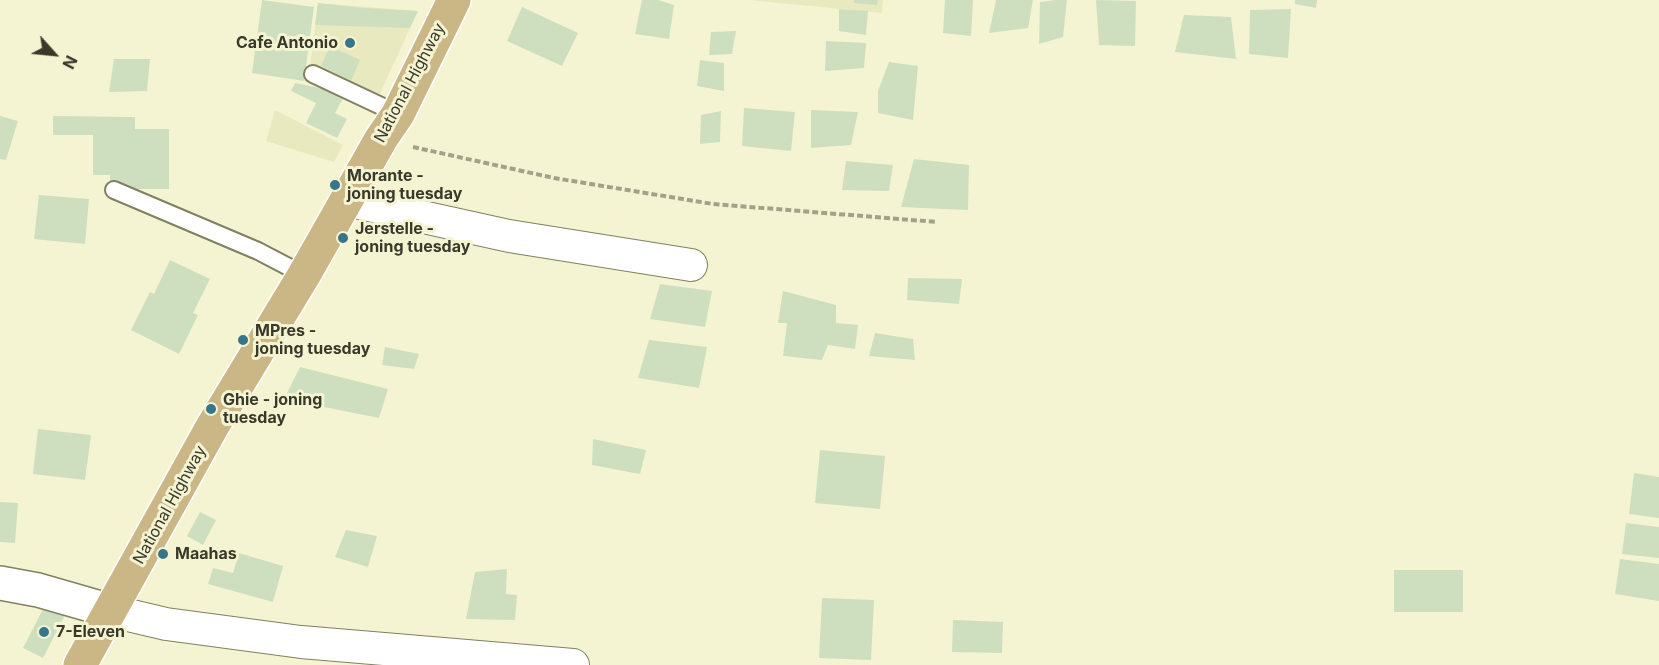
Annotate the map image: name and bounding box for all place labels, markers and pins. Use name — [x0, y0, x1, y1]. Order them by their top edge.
place label: Cafe Antonio — [236, 33, 338, 53]
marker: Cafe Antonio — [343, 36, 357, 50]
place label: Morante - joning tuesday — [347, 166, 462, 204]
marker: Morante - joning tuesday — [328, 178, 342, 192]
place label: Jerstelle - joning tuesday — [355, 219, 470, 257]
marker: Jerstelle - joning tuesday — [336, 231, 350, 245]
place label: MPres - joning tuesday — [255, 321, 370, 359]
marker: MPres - joning tuesday — [236, 333, 250, 347]
place label: Ghie - joning tuesday — [223, 390, 322, 428]
marker: Ghie - joning tuesday — [204, 402, 218, 416]
place label: Maahas — [175, 544, 237, 564]
marker: Maahas — [156, 547, 170, 561]
place label: 7-Eleven — [56, 622, 125, 642]
marker: 7-Eleven — [37, 625, 51, 639]

